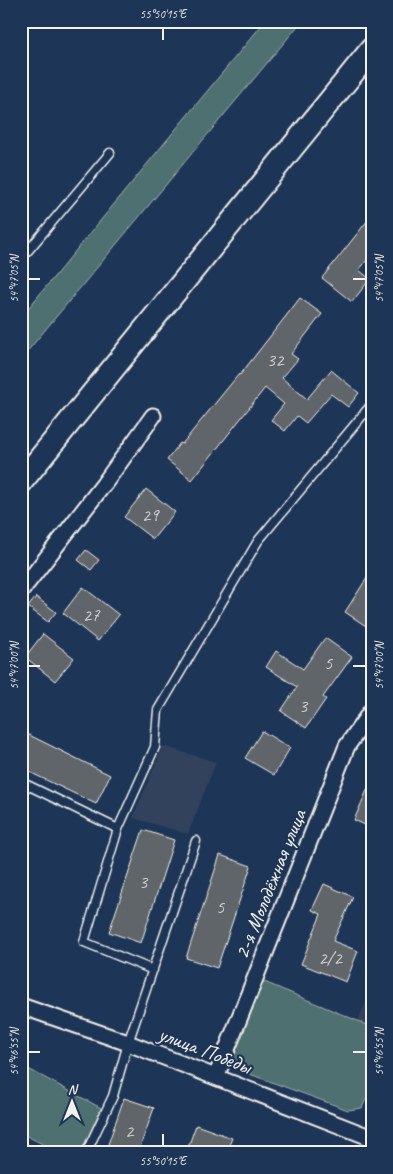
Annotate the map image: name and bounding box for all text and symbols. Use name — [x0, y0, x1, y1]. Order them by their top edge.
text: 55°50'15"E — [140, 6, 188, 22]
text: 54°47'05"N — [6, 254, 22, 303]
text: 54°47'05"N — [371, 254, 387, 303]
house number: 32 — [266, 348, 285, 372]
house number: 29 — [141, 503, 160, 527]
house number: 27 — [82, 603, 101, 627]
text: 54°47'00"N — [6, 641, 22, 690]
text: 54°47'00"N — [371, 641, 387, 690]
house number: 5 — [324, 651, 334, 675]
house number: 3 — [299, 694, 309, 718]
street label: 2-я Молодёжная улица — [228, 804, 312, 962]
house number: 3 — [139, 870, 149, 894]
house number: 5 — [216, 895, 226, 919]
house number: 2/2 — [318, 946, 343, 970]
street label: улица Победы — [153, 1020, 257, 1080]
text: 54°46'55"N — [6, 1027, 22, 1076]
text: 54°46'55"N — [371, 1027, 387, 1076]
north arrow — [48, 1076, 98, 1126]
text: N — [68, 1081, 79, 1098]
house number: 2 — [125, 1119, 135, 1143]
text: 55°50'15"E — [140, 1153, 188, 1169]

